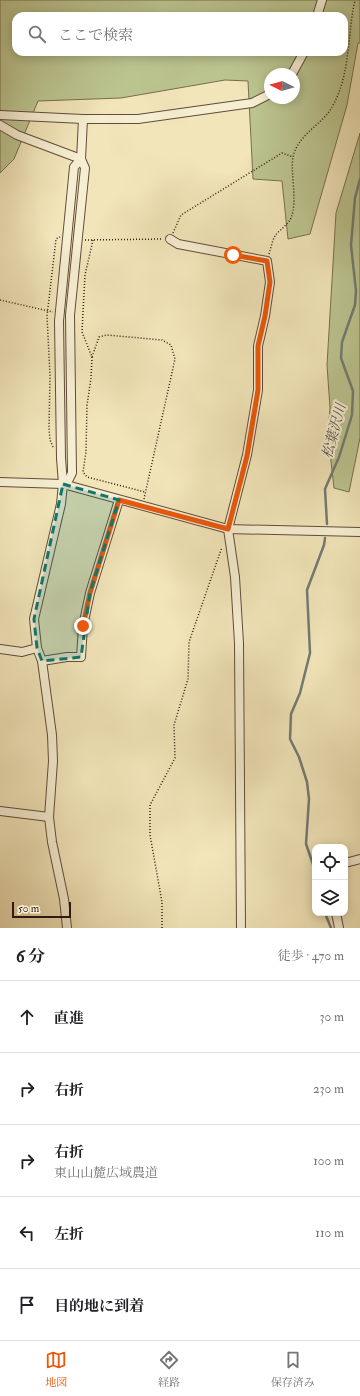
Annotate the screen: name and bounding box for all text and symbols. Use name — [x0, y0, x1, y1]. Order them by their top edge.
search box — [12, 12, 348, 56]
icon: search — [26, 23, 48, 45]
text: ここで検索 — [58, 26, 133, 45]
north arrow — [264, 68, 300, 104]
route start — [224, 246, 242, 264]
water label: 松葉沢川 — [319, 400, 350, 460]
route end — [74, 617, 92, 635]
map controls — [312, 844, 348, 916]
button: locate — [312, 844, 348, 880]
button: layers — [312, 880, 348, 916]
scale bar — [12, 900, 71, 919]
text: 50 m — [18, 902, 39, 915]
text: 6 分 — [16, 946, 45, 967]
text: 徒歩 · 470 m — [278, 948, 344, 964]
icon: ahead — [16, 1006, 38, 1028]
text: 直進 — [54, 1009, 84, 1028]
text: 30 m — [320, 1009, 344, 1025]
icon: right — [16, 1078, 38, 1100]
text: 右折 — [54, 1081, 84, 1100]
text: 230 m — [313, 1081, 344, 1097]
text: 右折 — [54, 1143, 84, 1162]
icon: right — [16, 1150, 38, 1172]
text: 100 m — [313, 1153, 344, 1169]
text: 東山山麓広域農道 — [54, 1165, 158, 1181]
icon: left — [16, 1222, 38, 1244]
text: 左折 — [54, 1225, 84, 1244]
text: 110 m — [315, 1225, 344, 1241]
icon: arrive — [16, 1294, 38, 1316]
text: 目的地に到着 — [54, 1297, 144, 1316]
tab: 地図 — [45, 1349, 67, 1389]
tab: 経路 — [158, 1349, 180, 1389]
tab: 保存済み — [271, 1349, 315, 1389]

